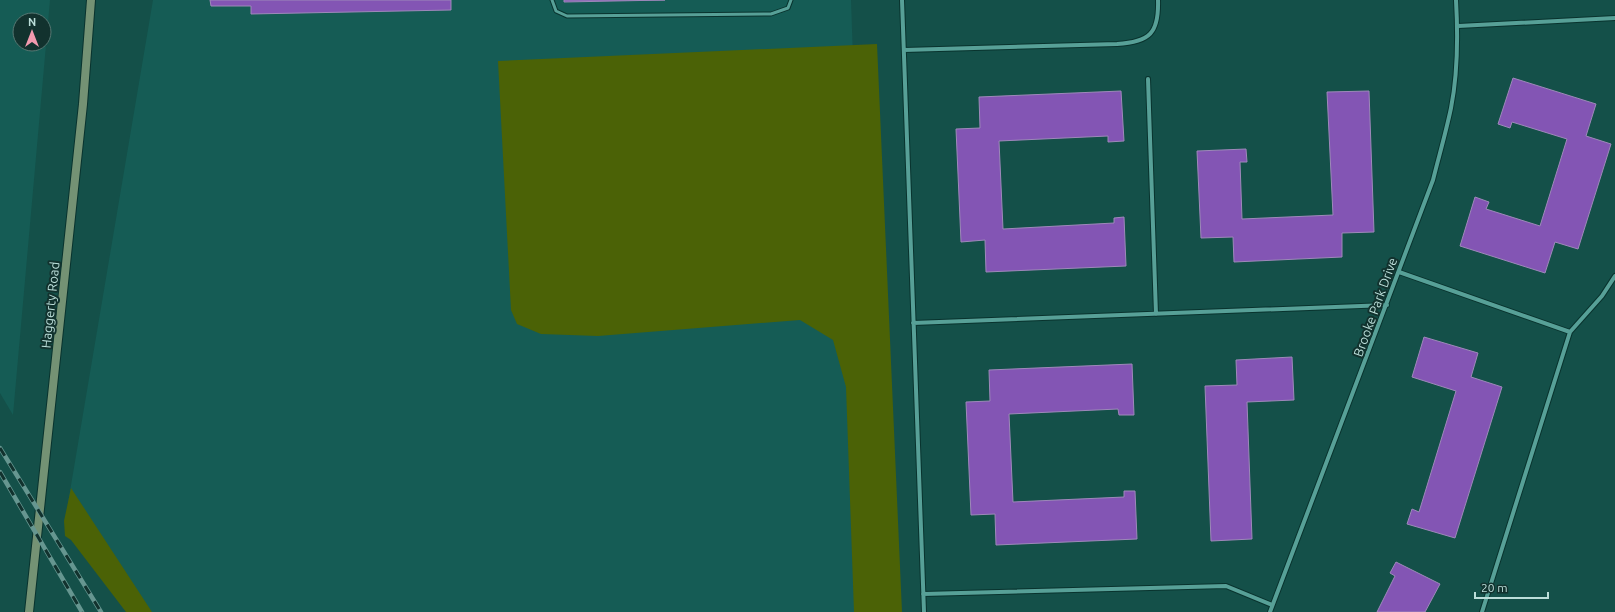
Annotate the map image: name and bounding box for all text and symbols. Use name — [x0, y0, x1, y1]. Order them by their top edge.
north arrow — [12, 12, 52, 52]
text: N — [28, 16, 36, 28]
street label: Brooke Park Drive — [1351, 256, 1399, 358]
street label: Haggerty Road — [38, 261, 62, 349]
scale bar — [1475, 574, 1548, 600]
text: 20 m — [1481, 581, 1508, 594]

